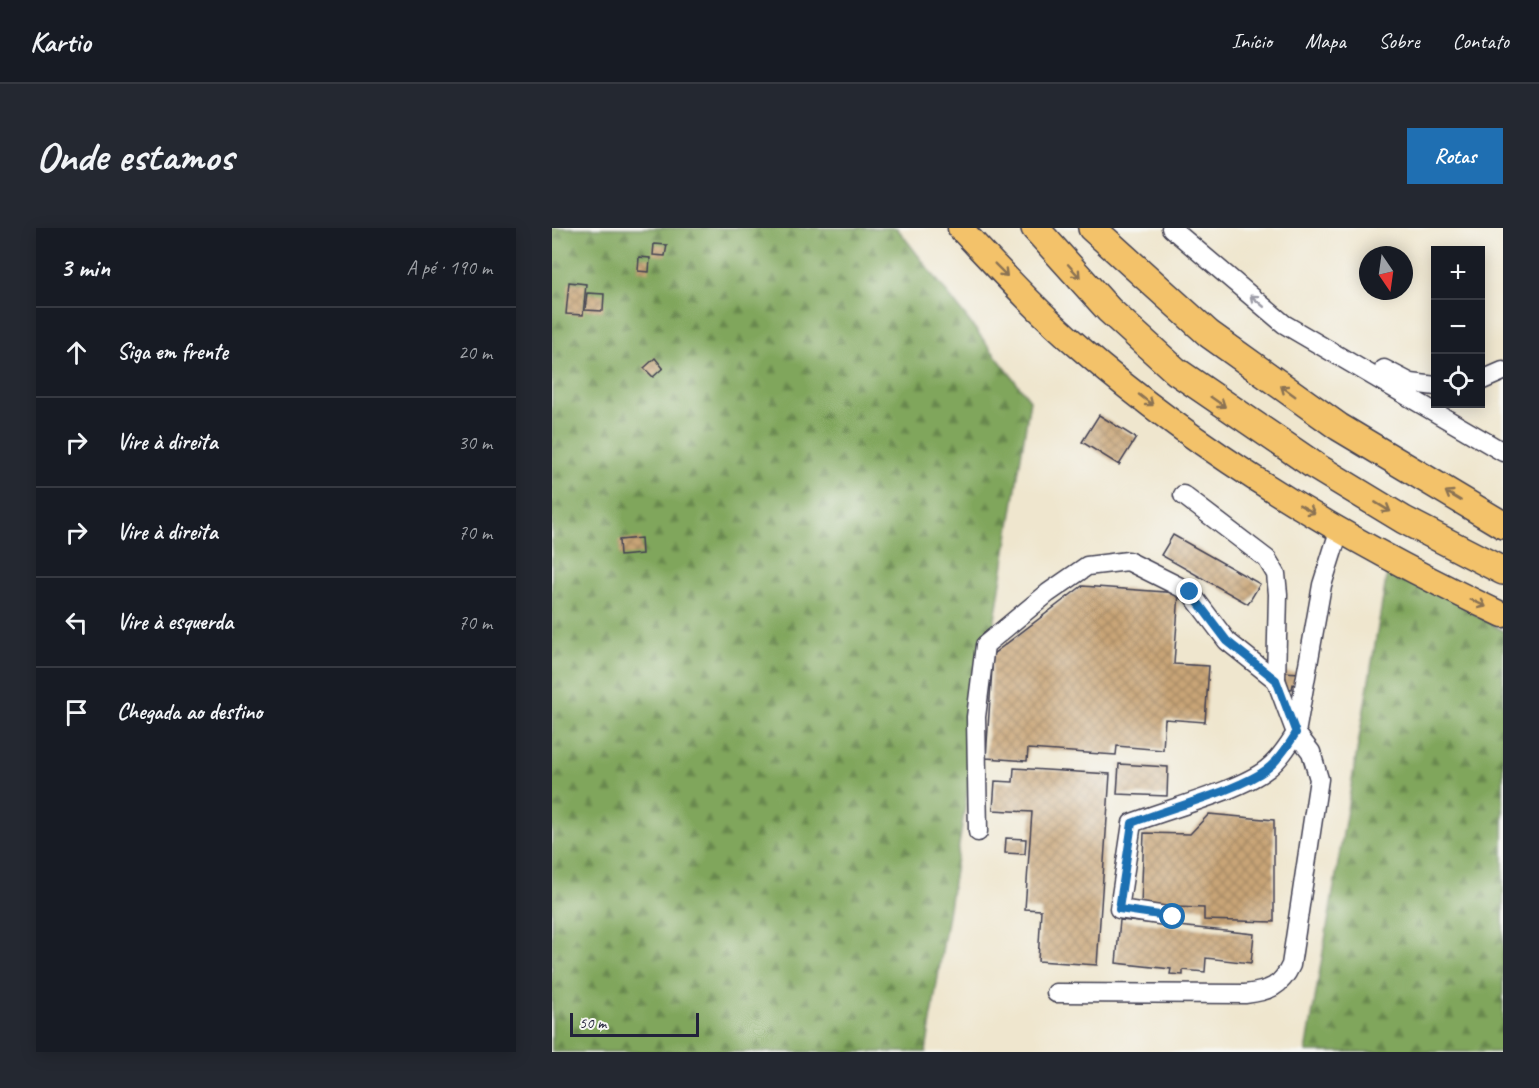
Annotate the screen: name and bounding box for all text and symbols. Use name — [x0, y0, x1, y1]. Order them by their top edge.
text: Kartio — [30, 24, 91, 59]
text: Início — [1232, 28, 1272, 54]
text: Mapa — [1305, 28, 1346, 54]
text: Sobre — [1379, 28, 1419, 54]
text: Contato — [1452, 28, 1509, 54]
button: Rotas — [1407, 128, 1503, 184]
text: Onde estamos — [36, 130, 233, 183]
north arrow — [1359, 246, 1413, 300]
map controls — [1431, 246, 1485, 408]
button: + — [1431, 246, 1485, 300]
text: 3 min — [60, 251, 110, 284]
text: A pé · 190 m — [407, 255, 492, 280]
one-way arrow — [993, 263, 1008, 277]
one-way arrow — [1067, 264, 1081, 279]
one-way arrow — [1250, 294, 1265, 308]
button: − — [1431, 300, 1485, 354]
icon: ahead — [60, 336, 93, 369]
text: Siga em frente — [117, 338, 228, 366]
text: 20 m — [458, 340, 492, 365]
button: locate — [1431, 354, 1485, 408]
one-way arrow — [1281, 385, 1297, 397]
one-way arrow — [1137, 394, 1153, 407]
one-way arrow — [1210, 396, 1226, 408]
icon: right — [60, 426, 93, 459]
text: Vire à direita — [117, 428, 217, 456]
text: 30 m — [458, 430, 492, 455]
one-way arrow — [1445, 489, 1462, 501]
one-way arrow — [1374, 501, 1391, 513]
one-way arrow — [1298, 504, 1315, 516]
icon: right — [60, 516, 93, 549]
text: Vire à direita — [117, 518, 217, 546]
text: 70 m — [458, 520, 492, 545]
route end — [1176, 578, 1202, 604]
one-way arrow — [1468, 597, 1486, 609]
icon: left — [60, 606, 93, 639]
text: Vire à esquerda — [117, 608, 233, 636]
text: 70 m — [458, 610, 492, 635]
icon: arrive — [60, 696, 93, 729]
text: Chegada ao destino — [117, 698, 262, 726]
route start — [1159, 903, 1185, 929]
scale bar — [570, 1010, 699, 1038]
text: 50 m — [579, 1013, 606, 1033]

